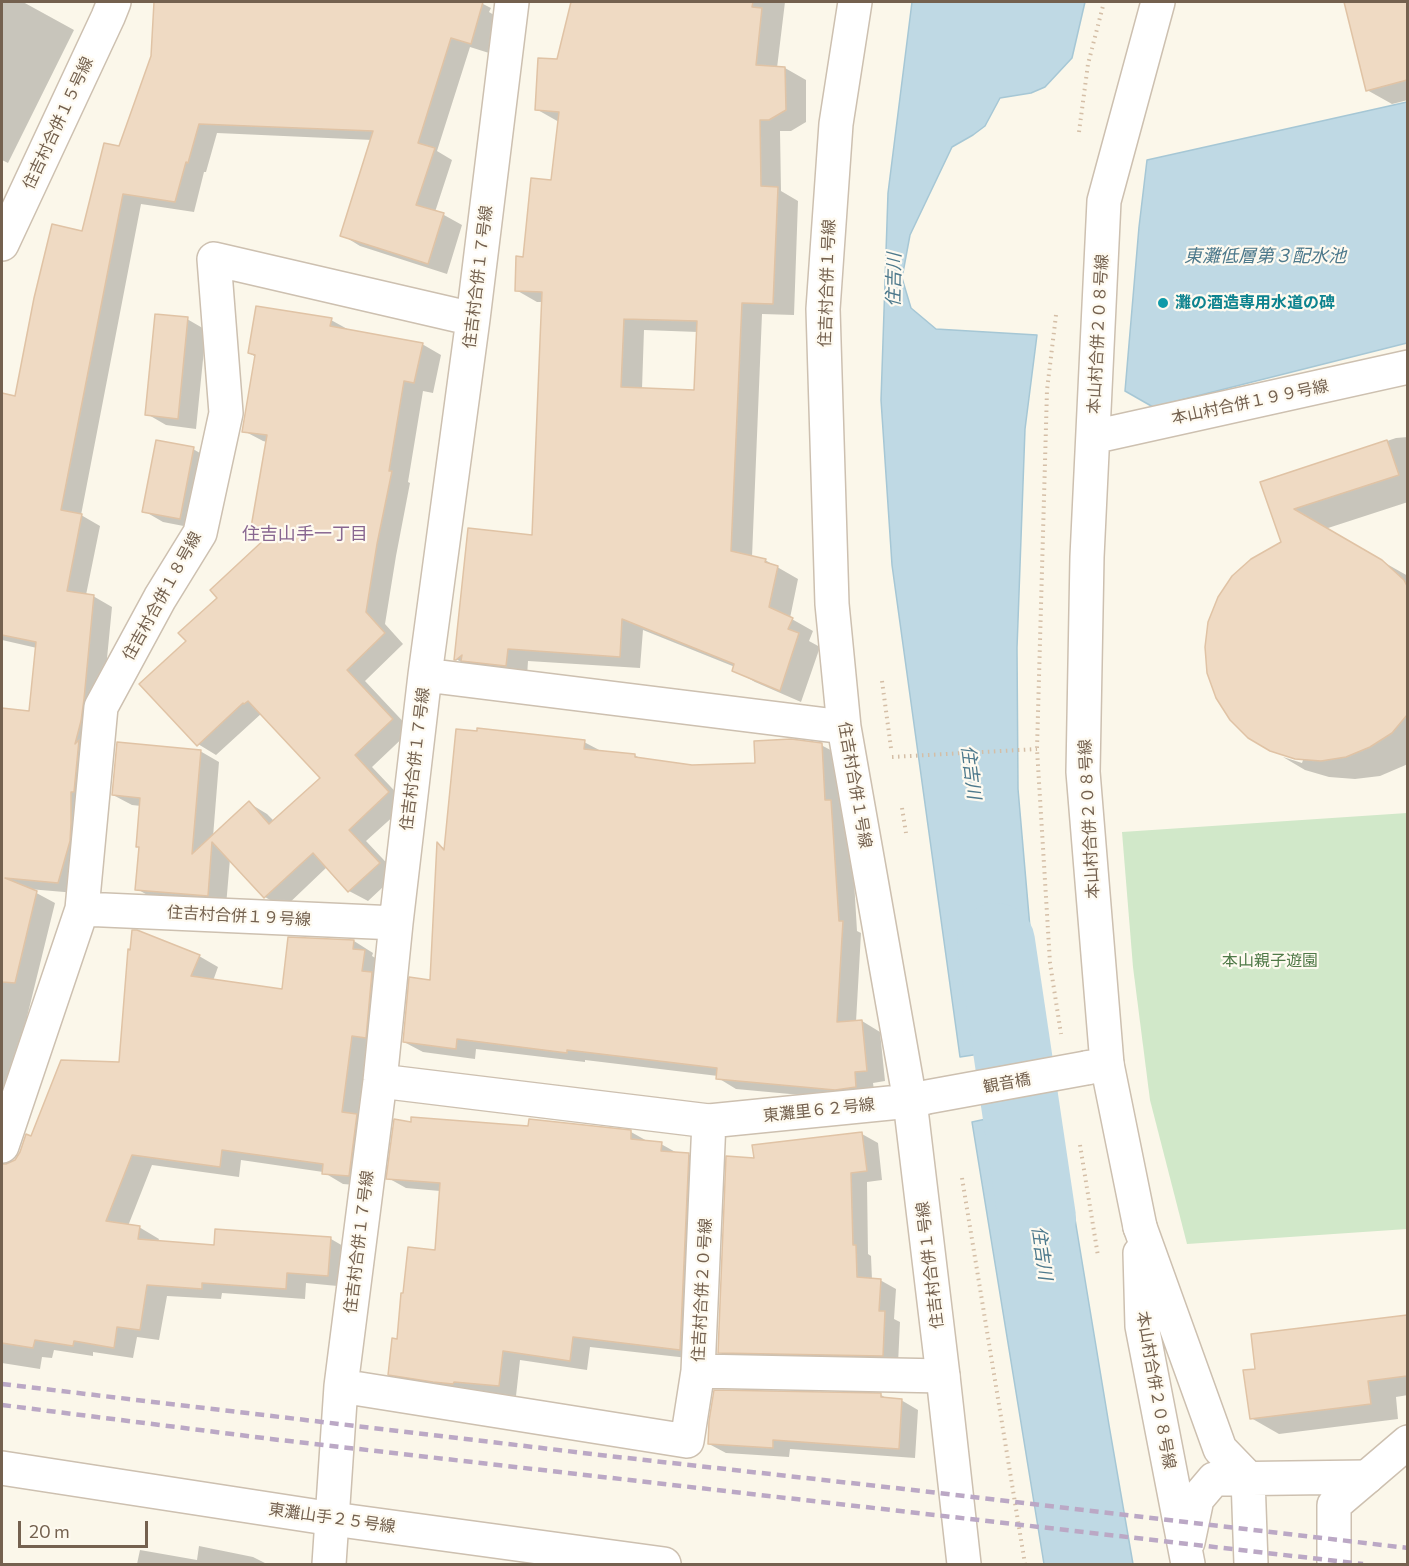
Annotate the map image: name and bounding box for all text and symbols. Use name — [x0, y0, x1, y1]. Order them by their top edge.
street label: 住吉村合併１５号線 — [19, 54, 97, 192]
street label: 住吉村合併１７号線 — [460, 204, 496, 350]
street label: 住吉村合併１号線 — [815, 219, 839, 347]
water label: 東灘低層第３配水池 — [1184, 245, 1346, 267]
water label: 住吉川 — [883, 253, 905, 307]
street label: 本山村合併２０８号線 — [1084, 254, 1112, 414]
place label: 灘の酒造専用水道の碑 — [1175, 293, 1335, 313]
marker: 灘の酒造専用水道の碑 — [1156, 296, 1170, 310]
street label: 本山村合併１９９号線 — [1170, 376, 1330, 428]
district label: 住吉山手一丁目 — [242, 523, 368, 545]
street label: 住吉村合併１８号線 — [119, 528, 205, 664]
street label: 住吉村合併１７号線 — [397, 686, 433, 832]
street label: 住吉村合併１号線 — [834, 720, 876, 850]
street label: 本山村合併２０８号線 — [1075, 739, 1103, 899]
water label: 住吉川 — [957, 744, 985, 800]
street label: 住吉村合併１９号線 — [167, 903, 311, 929]
park label: 本山親子遊園 — [1222, 951, 1318, 971]
street label: 観音橋 — [982, 1069, 1032, 1097]
street label: 東灘里６２号線 — [762, 1095, 876, 1125]
street label: 住吉村合併１７号線 — [341, 1169, 377, 1315]
street label: 住吉村合併１号線 — [913, 1200, 947, 1330]
street label: 住吉村合併２０号線 — [689, 1218, 715, 1362]
water label: 住吉川 — [1028, 1225, 1056, 1281]
street label: 本山村合併２０８号線 — [1133, 1310, 1179, 1470]
street label: 東灘山手２５号線 — [267, 1500, 397, 1536]
scale bar — [21, 1509, 152, 1547]
text: 20 m — [29, 1520, 70, 1542]

